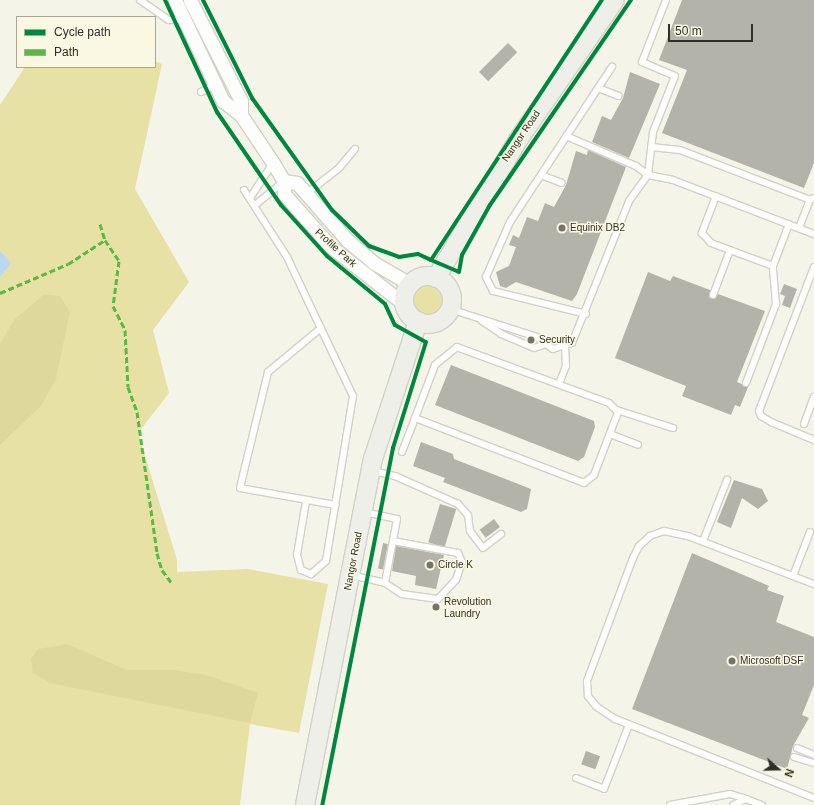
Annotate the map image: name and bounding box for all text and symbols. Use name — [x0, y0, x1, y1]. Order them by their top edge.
legend — [16, 16, 156, 68]
scale bar — [670, 16, 755, 42]
text: 50 m — [675, 24, 702, 38]
text: Cycle path — [54, 25, 111, 39]
text: Path — [54, 45, 79, 59]
street label: Nangor Road — [499, 108, 543, 164]
place label: Equinix DB2 — [570, 222, 625, 234]
marker: Equinix DB2 — [557, 223, 567, 233]
street label: Profile Park — [313, 226, 359, 270]
place label: Security — [539, 334, 575, 346]
marker: Security — [526, 335, 536, 345]
street label: Nangor Road — [341, 531, 365, 591]
place label: Circle K — [438, 559, 473, 571]
marker: Circle K — [425, 560, 435, 570]
place label: Revolution Laundry — [444, 595, 491, 618]
marker: Revolution Laundry — [431, 602, 441, 612]
place label: Microsoft DSF — [740, 655, 803, 667]
marker: Microsoft DSF — [727, 656, 737, 666]
north arrow — [758, 749, 798, 789]
text: N — [782, 767, 796, 779]

